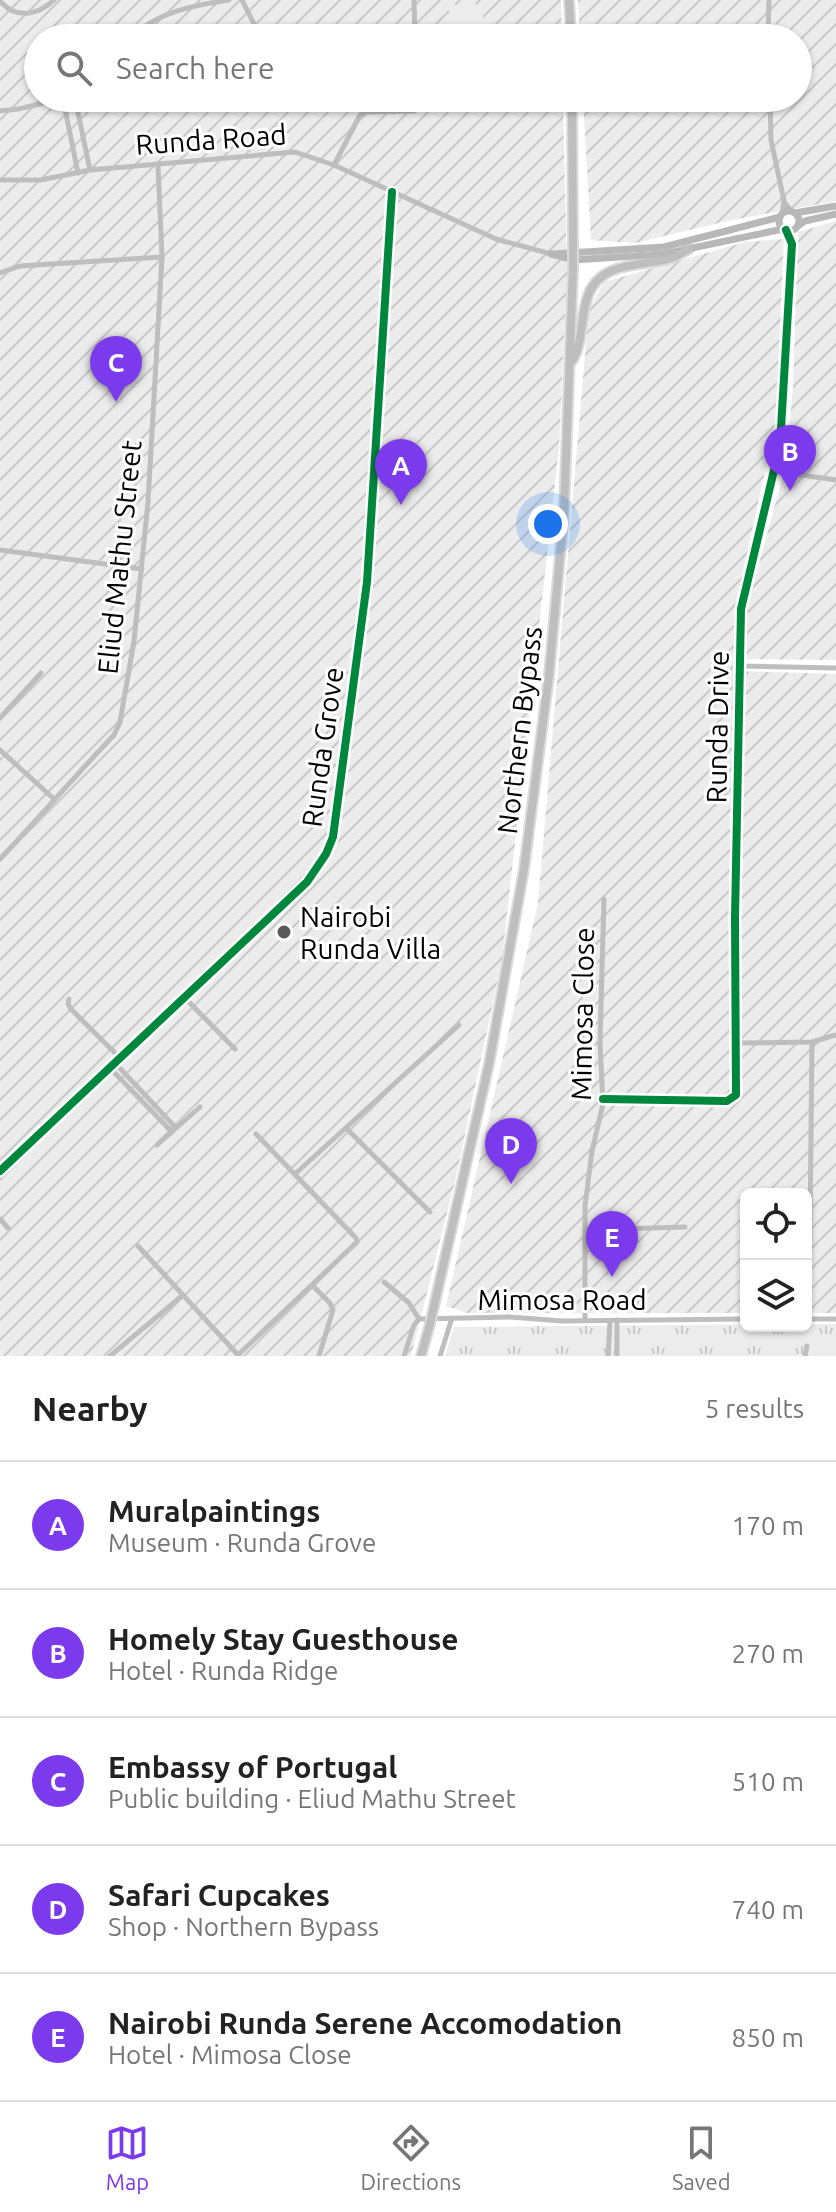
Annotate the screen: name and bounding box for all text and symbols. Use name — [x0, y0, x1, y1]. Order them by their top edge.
search box — [24, 24, 812, 112]
icon: search — [52, 46, 96, 90]
text: Search here — [116, 51, 275, 85]
street label: Runda Road — [135, 118, 287, 160]
pin: C — [90, 336, 142, 402]
pin: B — [764, 425, 816, 491]
street label: Eliud Mathu Street — [91, 439, 147, 675]
pin: A — [375, 439, 427, 505]
your location — [528, 504, 568, 544]
street label: Northern Bypass — [491, 624, 547, 836]
street label: Runda Drive — [700, 650, 734, 804]
street label: Runda Grove — [295, 665, 349, 829]
place label: Nairobi Runda Villa — [300, 901, 441, 964]
marker: Nairobi Runda Villa — [275, 923, 293, 941]
street label: Mimosa Close — [565, 927, 599, 1101]
pin: D — [485, 1118, 537, 1184]
map controls — [740, 1188, 812, 1332]
button: locate — [740, 1188, 812, 1260]
pin: E — [586, 1211, 638, 1277]
button: layers — [740, 1260, 812, 1332]
street label: Mimosa Road — [477, 1284, 647, 1315]
text: Nearby — [32, 1389, 147, 1427]
text: 5 results — [705, 1394, 804, 1423]
text: Muralpaintings — [108, 1494, 321, 1528]
text: A — [49, 1511, 67, 1540]
text: 170 m — [732, 1511, 804, 1540]
text: Museum · Runda Grove — [108, 1528, 376, 1557]
text: Homely Stay Guesthouse — [108, 1622, 459, 1656]
text: B — [49, 1639, 67, 1668]
text: 270 m — [732, 1639, 804, 1668]
text: Hotel · Runda Ridge — [108, 1656, 338, 1685]
text: Embassy of Portugal — [108, 1750, 397, 1784]
text: C — [50, 1767, 66, 1796]
text: 510 m — [732, 1767, 804, 1796]
text: Public building · Eliud Mathu Street — [108, 1784, 516, 1813]
text: Safari Cupcakes — [108, 1878, 330, 1912]
text: D — [49, 1895, 67, 1924]
text: 740 m — [732, 1895, 804, 1924]
text: Shop · Northern Bypass — [108, 1912, 379, 1941]
text: Nairobi Runda Serene Accomodation — [108, 2006, 622, 2040]
text: E — [50, 2023, 66, 2052]
text: 850 m — [732, 2023, 804, 2052]
text: Hotel · Mimosa Close — [108, 2040, 352, 2069]
tab: Map — [105, 2121, 149, 2194]
tab: Directions — [360, 2121, 461, 2194]
tab: Saved — [672, 2121, 731, 2194]

